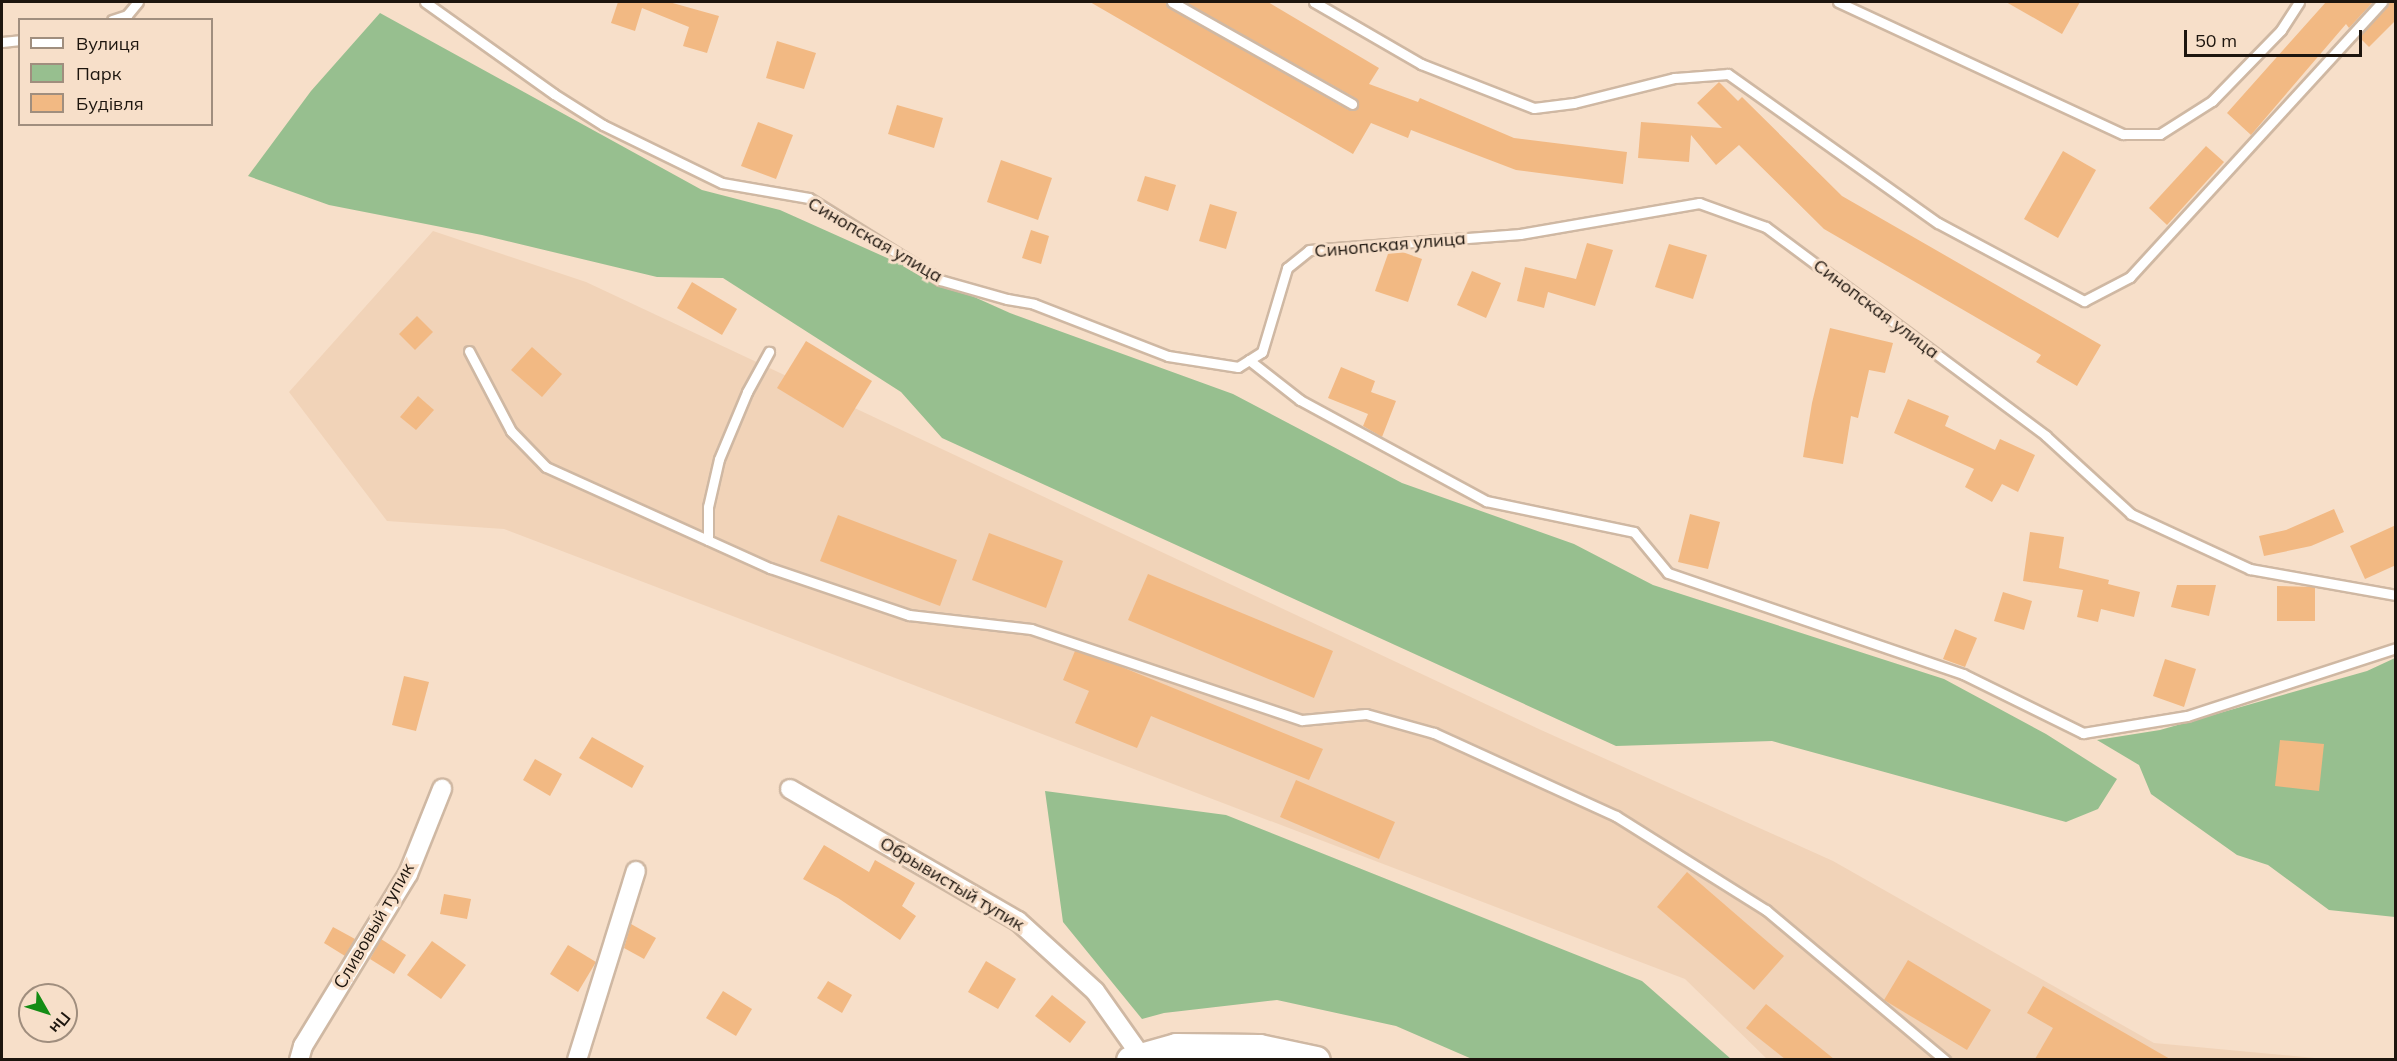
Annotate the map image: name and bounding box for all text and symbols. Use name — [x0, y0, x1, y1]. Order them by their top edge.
legend — [18, 18, 213, 126]
scale bar — [2187, 18, 2366, 56]
text: 50 m — [2195, 29, 2237, 52]
text: Вулиця — [76, 32, 140, 55]
text: Парк — [76, 62, 121, 85]
text: Будівля — [76, 92, 144, 115]
street label: Синопская улица — [804, 193, 946, 287]
street label: Синопская улица — [1313, 228, 1467, 262]
street label: Синопская улица — [1809, 255, 1943, 363]
street label: Обрывистый тупик — [876, 832, 1028, 936]
street label: Сливовый тупик — [329, 859, 419, 993]
north arrow — [18, 983, 78, 1043]
text: Пн — [46, 1008, 75, 1038]

